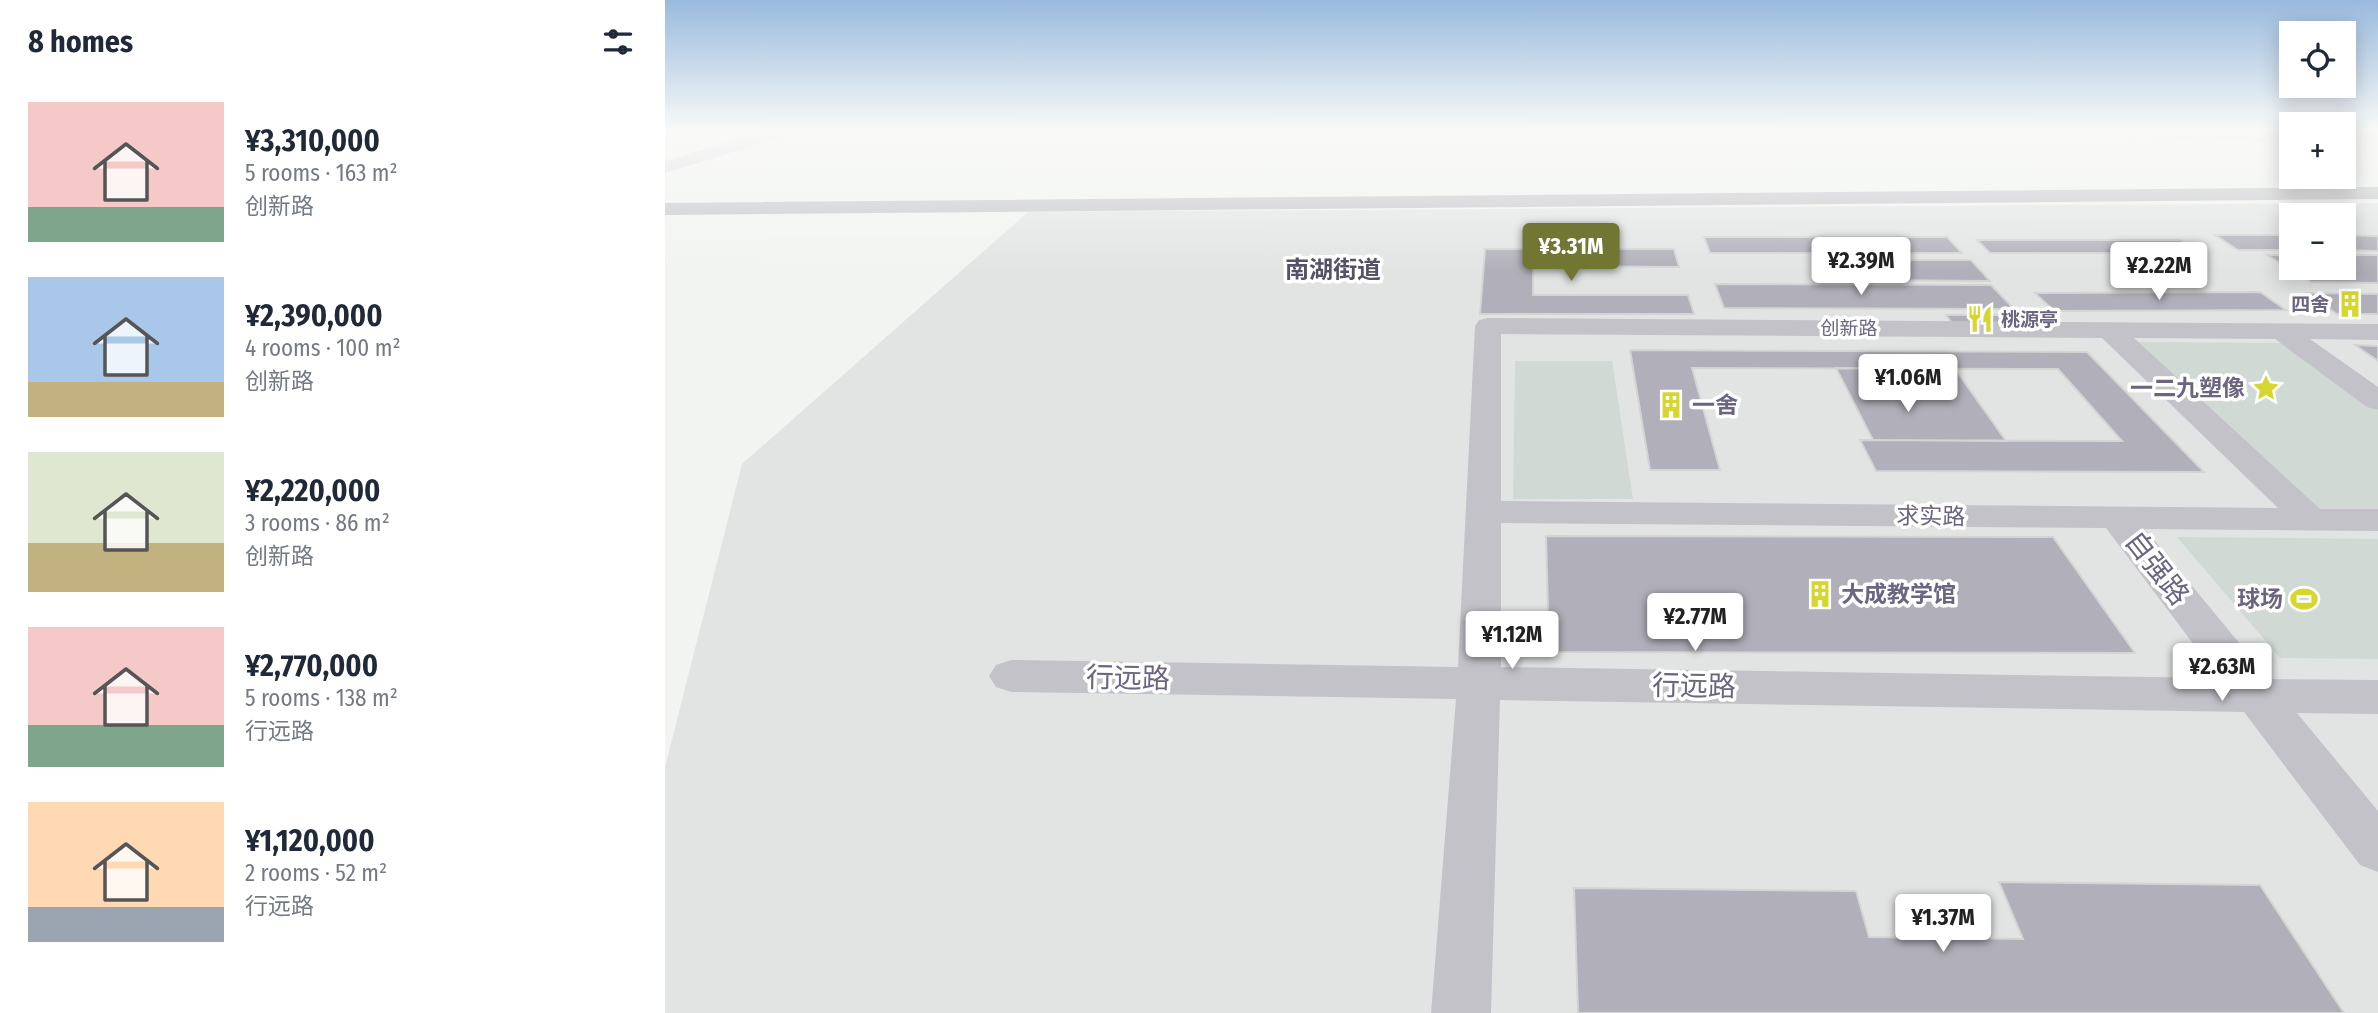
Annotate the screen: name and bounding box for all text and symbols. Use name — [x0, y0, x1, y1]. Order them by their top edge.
map controls — [2279, 21, 2356, 280]
button: locate — [2279, 21, 2356, 98]
icon: filters — [599, 23, 637, 61]
text: 8 homes — [28, 24, 133, 60]
button: + — [2279, 112, 2356, 189]
text: ¥3,310,000 — [245, 123, 380, 159]
icon: home — [84, 130, 168, 214]
text: 5 rooms · 163 m² — [245, 159, 398, 187]
text: 创新路 — [245, 192, 314, 220]
button: − — [2279, 203, 2356, 280]
pin: ¥3.31M — [1514, 224, 1628, 283]
text: ¥3.31M — [1539, 232, 1603, 260]
pin: ¥2.39M — [1804, 238, 1918, 297]
pin: ¥2.22M — [2102, 243, 2216, 302]
text: ¥2.39M — [1828, 246, 1894, 274]
text: ¥2.22M — [2126, 251, 2192, 279]
district label: 南湖街道 — [1285, 256, 1381, 284]
building icon: 四舍 — [2335, 289, 2365, 319]
place label: 四舍 — [2291, 293, 2329, 316]
text: ¥2,390,000 — [245, 298, 383, 334]
restaurant icon: 桃源亭 — [1965, 304, 1995, 334]
icon: home — [84, 305, 168, 389]
place label: 桃源亭 — [2001, 308, 2058, 331]
street label: 创新路 — [1820, 317, 1878, 340]
text: 4 rooms · 100 m² — [245, 334, 401, 362]
pin: ¥1.06M — [1851, 354, 1965, 414]
text: ¥1.06M — [1874, 363, 1942, 391]
text: 创新路 — [245, 367, 314, 395]
place icon: 一二九塑像 — [2251, 373, 2281, 403]
place label: 一二九塑像 — [2130, 374, 2245, 402]
building icon: 一舍 — [1656, 390, 1686, 420]
place label: 一舍 — [1692, 391, 1738, 419]
text: ¥2,220,000 — [245, 473, 380, 509]
icon: home — [84, 480, 168, 564]
street label: 求实路 — [1896, 501, 1966, 531]
text: 3 rooms · 86 m² — [245, 509, 390, 537]
street label: 自强路 — [2118, 525, 2196, 611]
text: 创新路 — [245, 542, 314, 570]
building icon: 大成教学馆 — [1805, 579, 1835, 609]
place label: 大成教学馆 — [1841, 580, 1956, 608]
sports icon: 球场 — [2289, 584, 2319, 614]
place label: 球场 — [2237, 585, 2283, 613]
pin: ¥2.77M — [1638, 594, 1752, 653]
text: ¥2.77M — [1663, 602, 1727, 630]
pin: ¥1.12M — [1455, 612, 1569, 671]
text: ¥1.12M — [1482, 620, 1542, 648]
pin: ¥2.63M — [2165, 644, 2279, 703]
text: ¥2,770,000 — [245, 648, 378, 684]
text: ¥2.63M — [2189, 652, 2255, 680]
icon: home — [84, 655, 168, 739]
street label: 行远路 — [1086, 661, 1170, 695]
street label: 行远路 — [1652, 669, 1736, 703]
text: 5 rooms · 138 m² — [245, 684, 398, 712]
text: 行远路 — [245, 717, 314, 745]
text: ¥1,120,000 — [245, 823, 375, 859]
icon: home — [84, 830, 168, 914]
text: 2 rooms · 52 m² — [245, 859, 387, 887]
text: 行远路 — [245, 892, 314, 920]
pin: ¥1.37M — [1886, 894, 2000, 954]
text: ¥1.37M — [1911, 903, 1975, 931]

